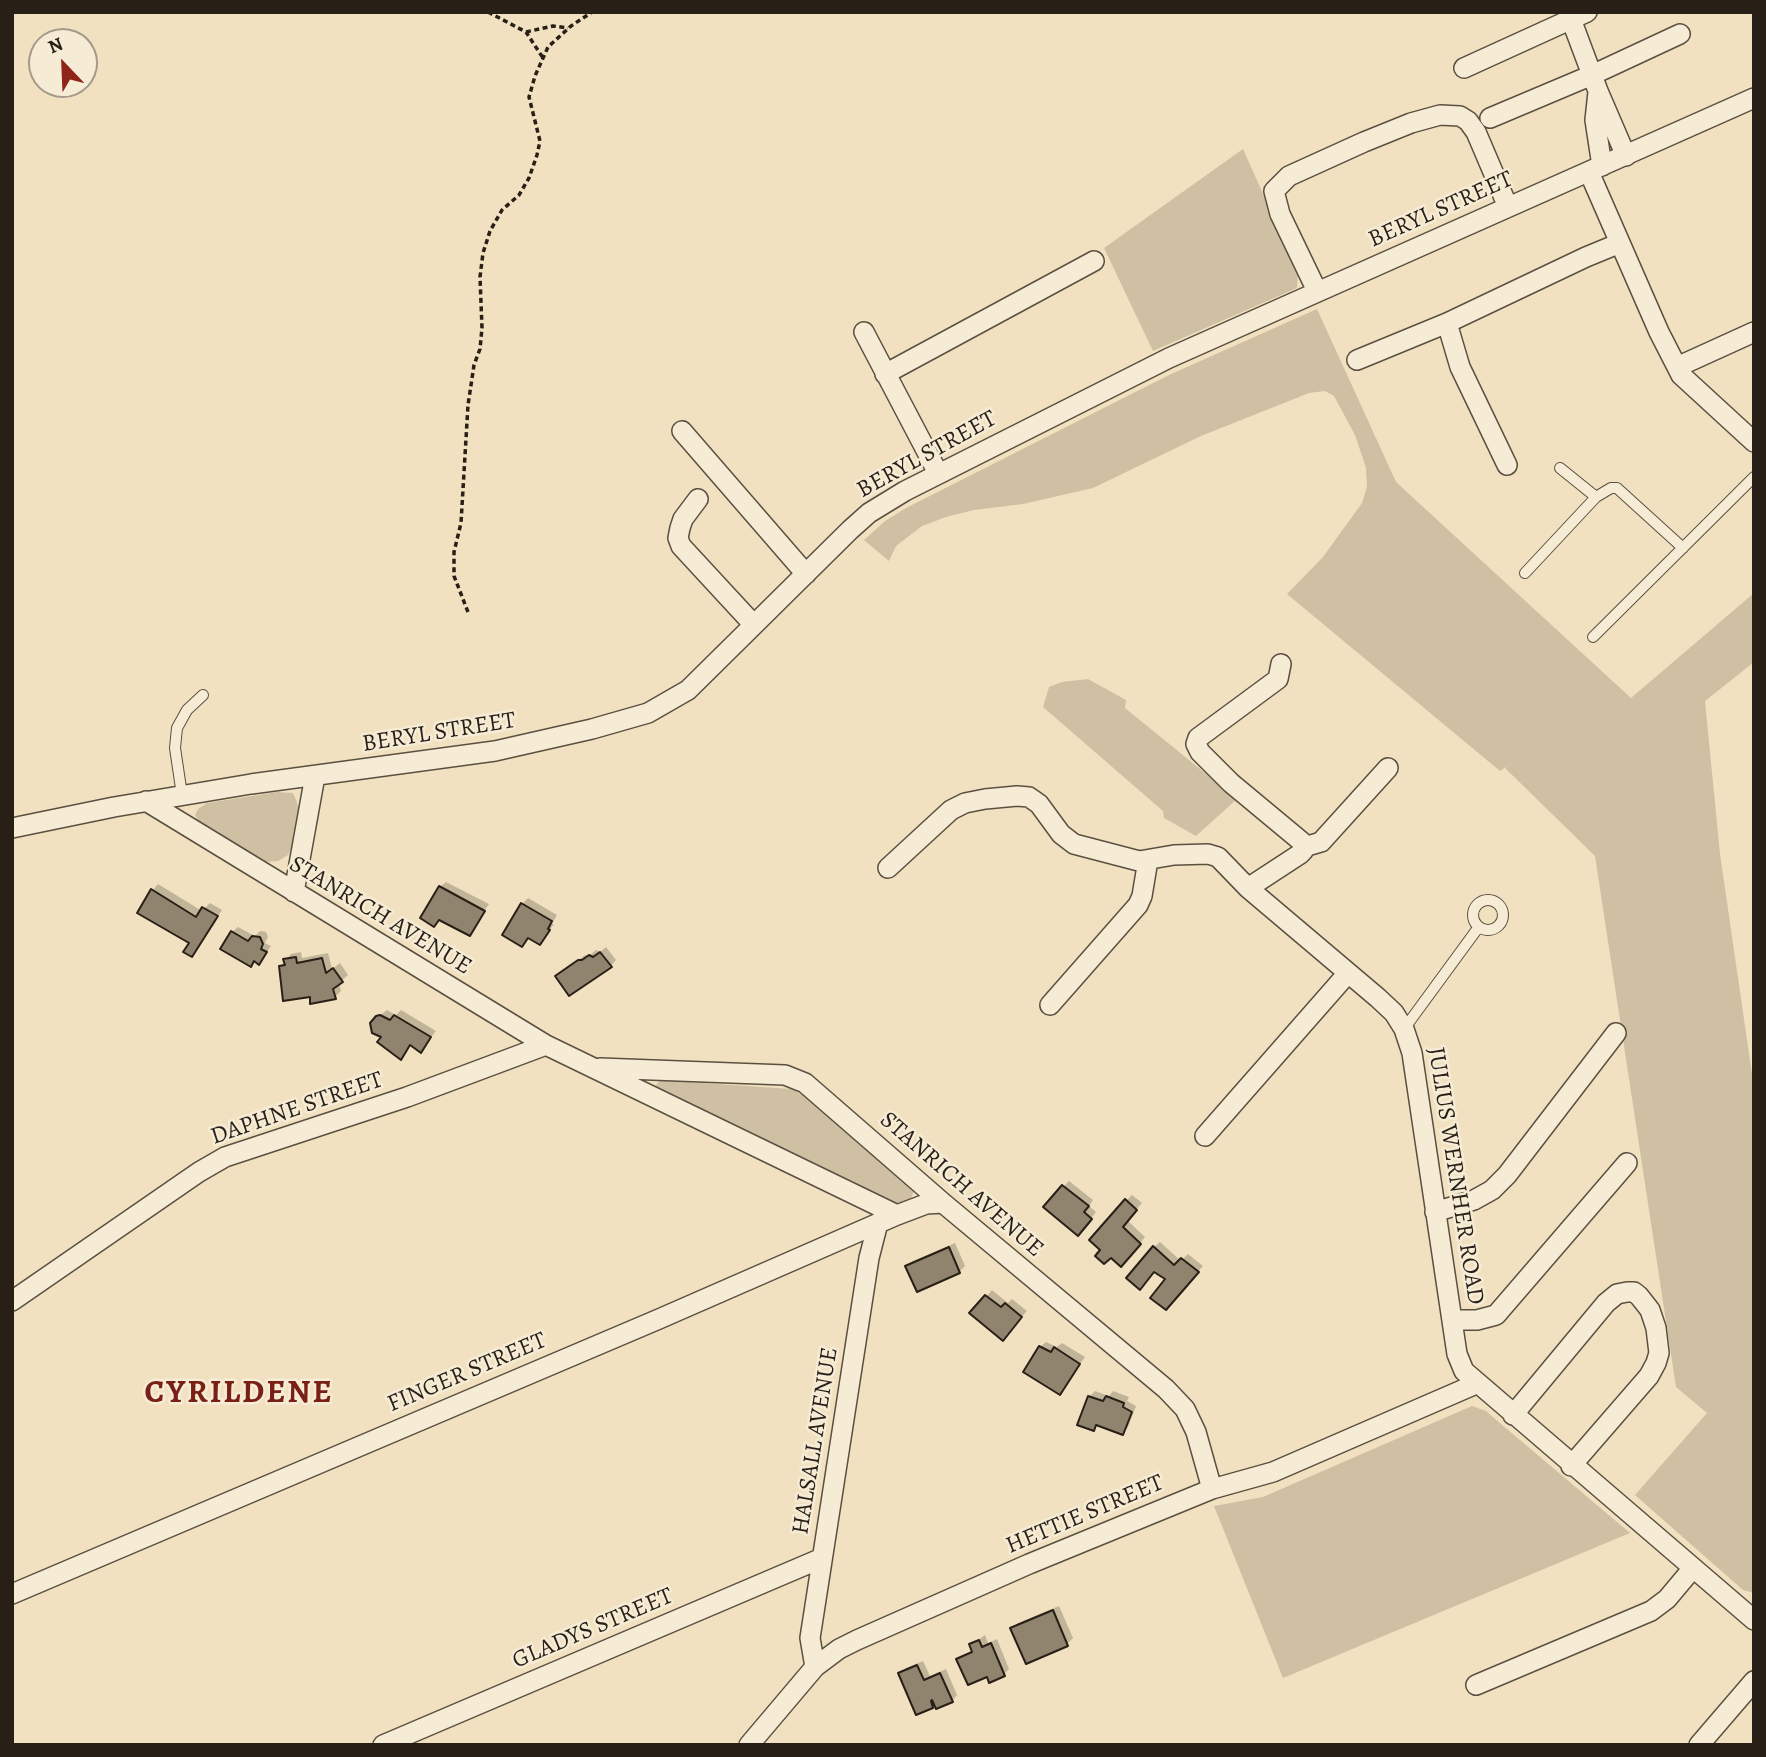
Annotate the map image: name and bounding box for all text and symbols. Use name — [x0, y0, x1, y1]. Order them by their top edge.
north arrow — [28, 28, 98, 98]
text: N — [44, 31, 67, 60]
street label: BERYL STREET — [1364, 165, 1518, 255]
street label: BERYL STREET — [852, 405, 1002, 505]
street label: BERYL STREET — [360, 707, 518, 759]
street label: STANRICH AVENUE — [284, 850, 476, 982]
street label: JULIUS WERNHER ROAD — [1420, 1045, 1490, 1307]
street label: DAPHNE STREET — [207, 1066, 387, 1152]
street label: STANRICH AVENUE — [873, 1106, 1049, 1264]
street label: FINGER STREET — [383, 1327, 551, 1419]
street label: HALSALL AVENUE — [787, 1345, 845, 1537]
district label: CYRILDENE — [146, 1375, 332, 1413]
street label: HETTIE STREET — [1002, 1469, 1168, 1561]
street label: GLADYS STREET — [508, 1582, 678, 1676]

